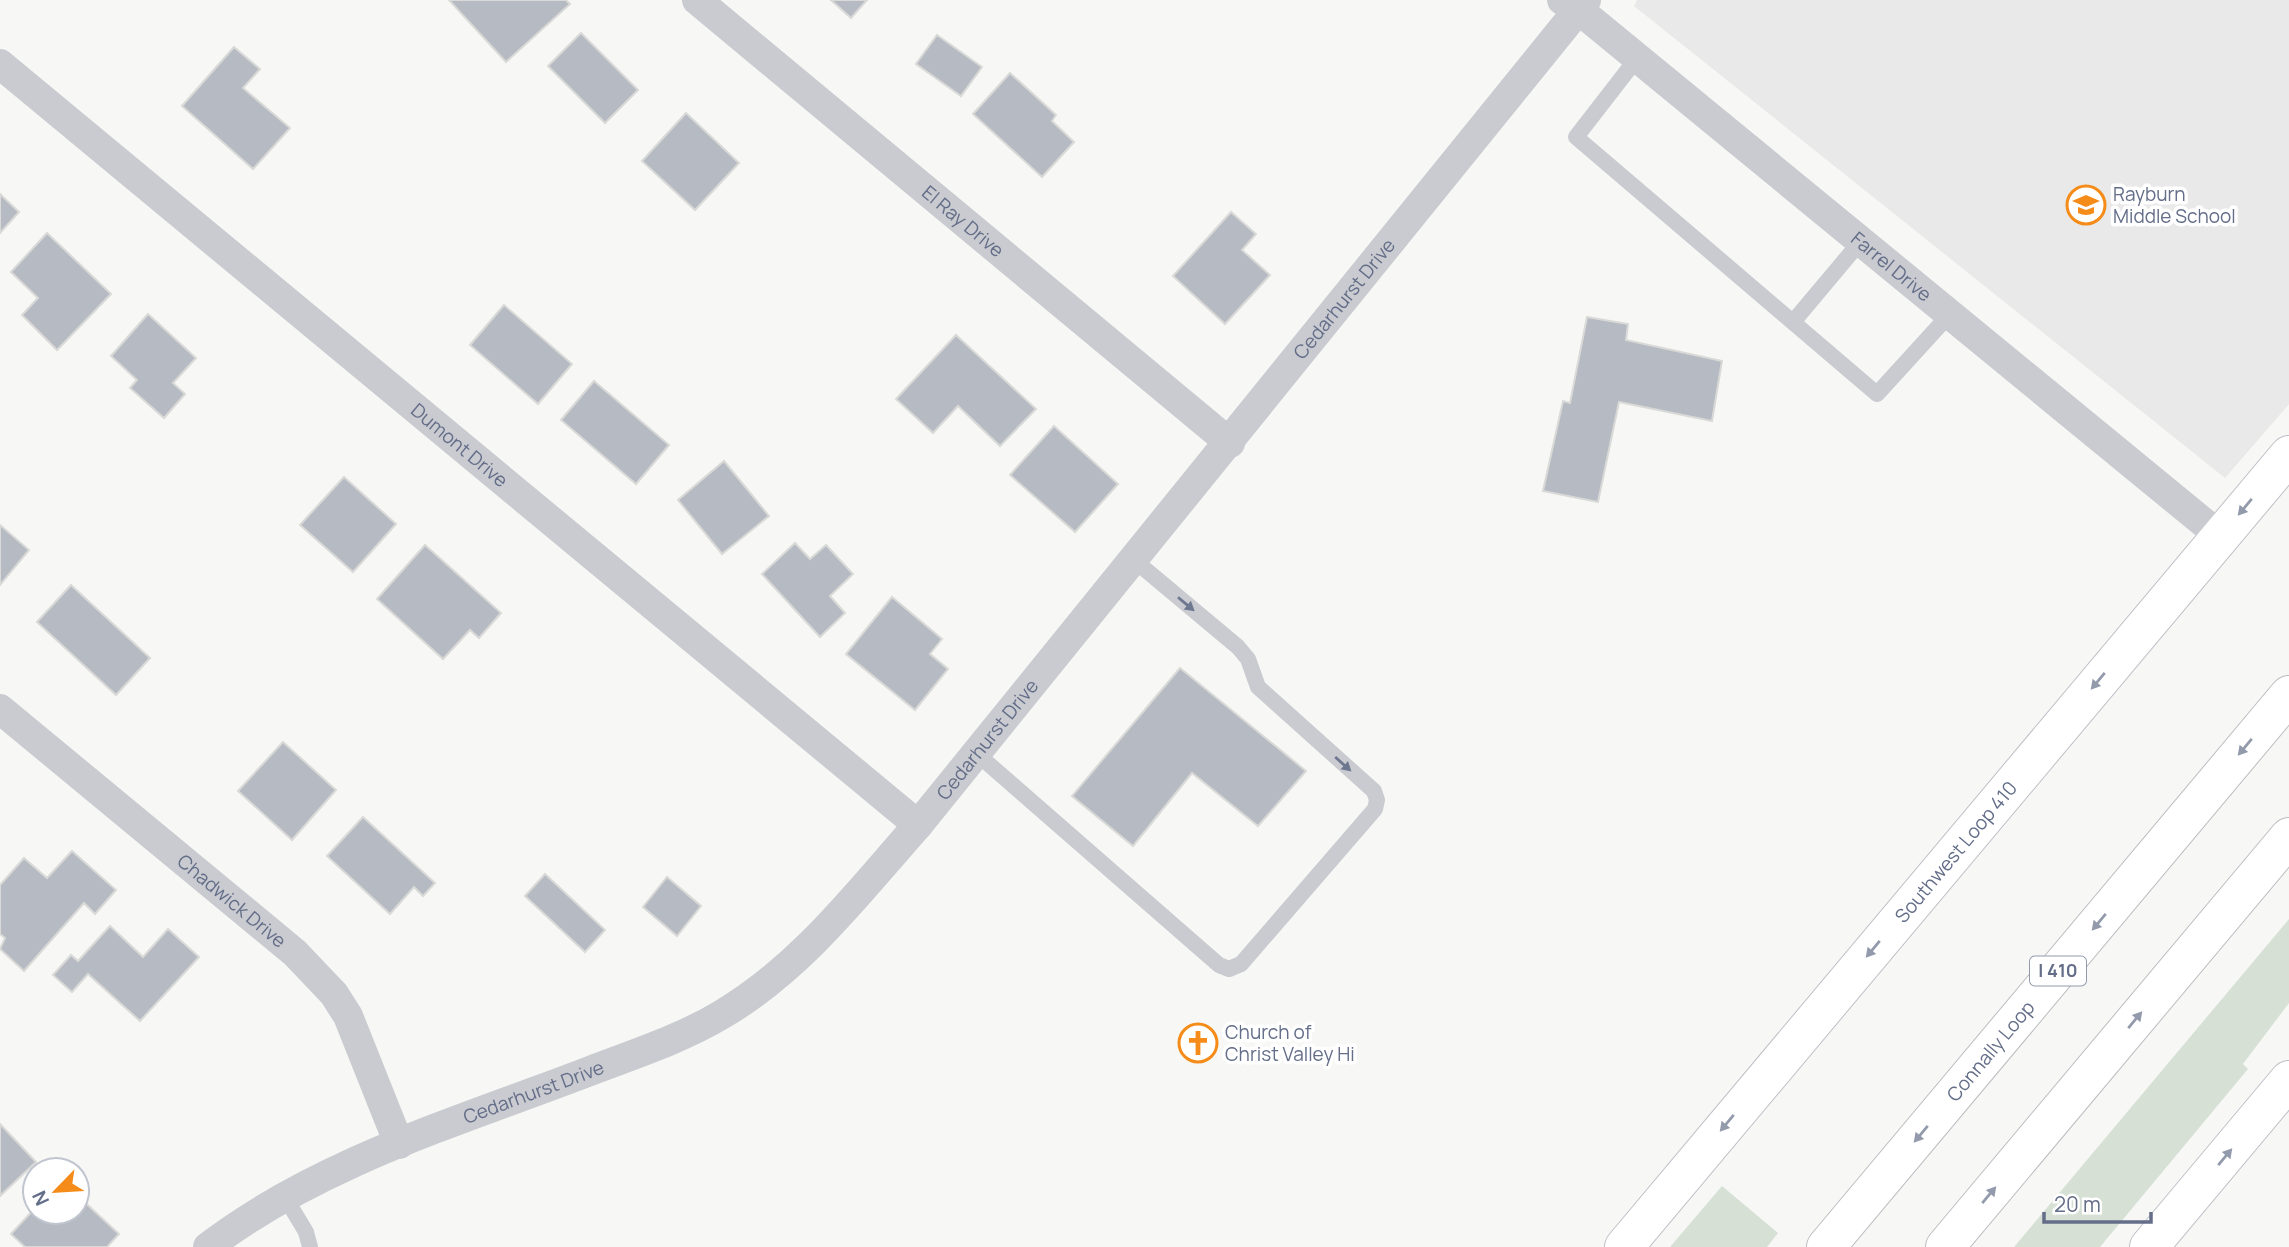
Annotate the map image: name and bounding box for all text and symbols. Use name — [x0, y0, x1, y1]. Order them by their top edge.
street label: El Ray Drive — [917, 179, 1010, 263]
place label: Rayburn Middle School — [2113, 181, 2236, 229]
school or university icon: Rayburn Middle School — [2065, 184, 2107, 226]
street label: Farrel Drive — [1846, 226, 1937, 307]
street label: Cedarhurst Drive — [1287, 233, 1401, 365]
street label: Dumont Drive — [406, 397, 514, 493]
one-way arrow — [2237, 498, 2253, 516]
one-way arrow — [1178, 596, 1195, 611]
one-way arrow — [2091, 672, 2106, 690]
street label: Cedarhurst Drive — [931, 674, 1044, 805]
one-way arrow — [2238, 739, 2253, 756]
one-way arrow — [1334, 756, 1352, 772]
street label: Southwest Loop 410 — [1889, 776, 2023, 928]
street label: Chadwick Drive — [172, 848, 292, 954]
one-way arrow — [2092, 913, 2107, 930]
one-way arrow — [1866, 940, 1881, 958]
road number: I 410 — [2030, 956, 2086, 986]
street label: Connally Loop — [1941, 995, 2040, 1107]
one-way arrow — [2127, 1012, 2142, 1029]
place label: Church of Christ Valley Hi — [1225, 1019, 1355, 1067]
church icon: Church of Christ Valley Hi — [1177, 1022, 1219, 1064]
street label: Cedarhurst Drive — [459, 1054, 608, 1130]
one-way arrow — [1720, 1115, 1735, 1132]
one-way arrow — [1914, 1125, 1929, 1142]
one-way arrow — [2217, 1149, 2232, 1167]
north arrow — [21, 1156, 91, 1226]
scale bar — [2044, 1180, 2151, 1224]
one-way arrow — [1981, 1186, 1996, 1203]
text: N — [26, 1187, 55, 1210]
text: 20 m — [2054, 1190, 2101, 1218]

